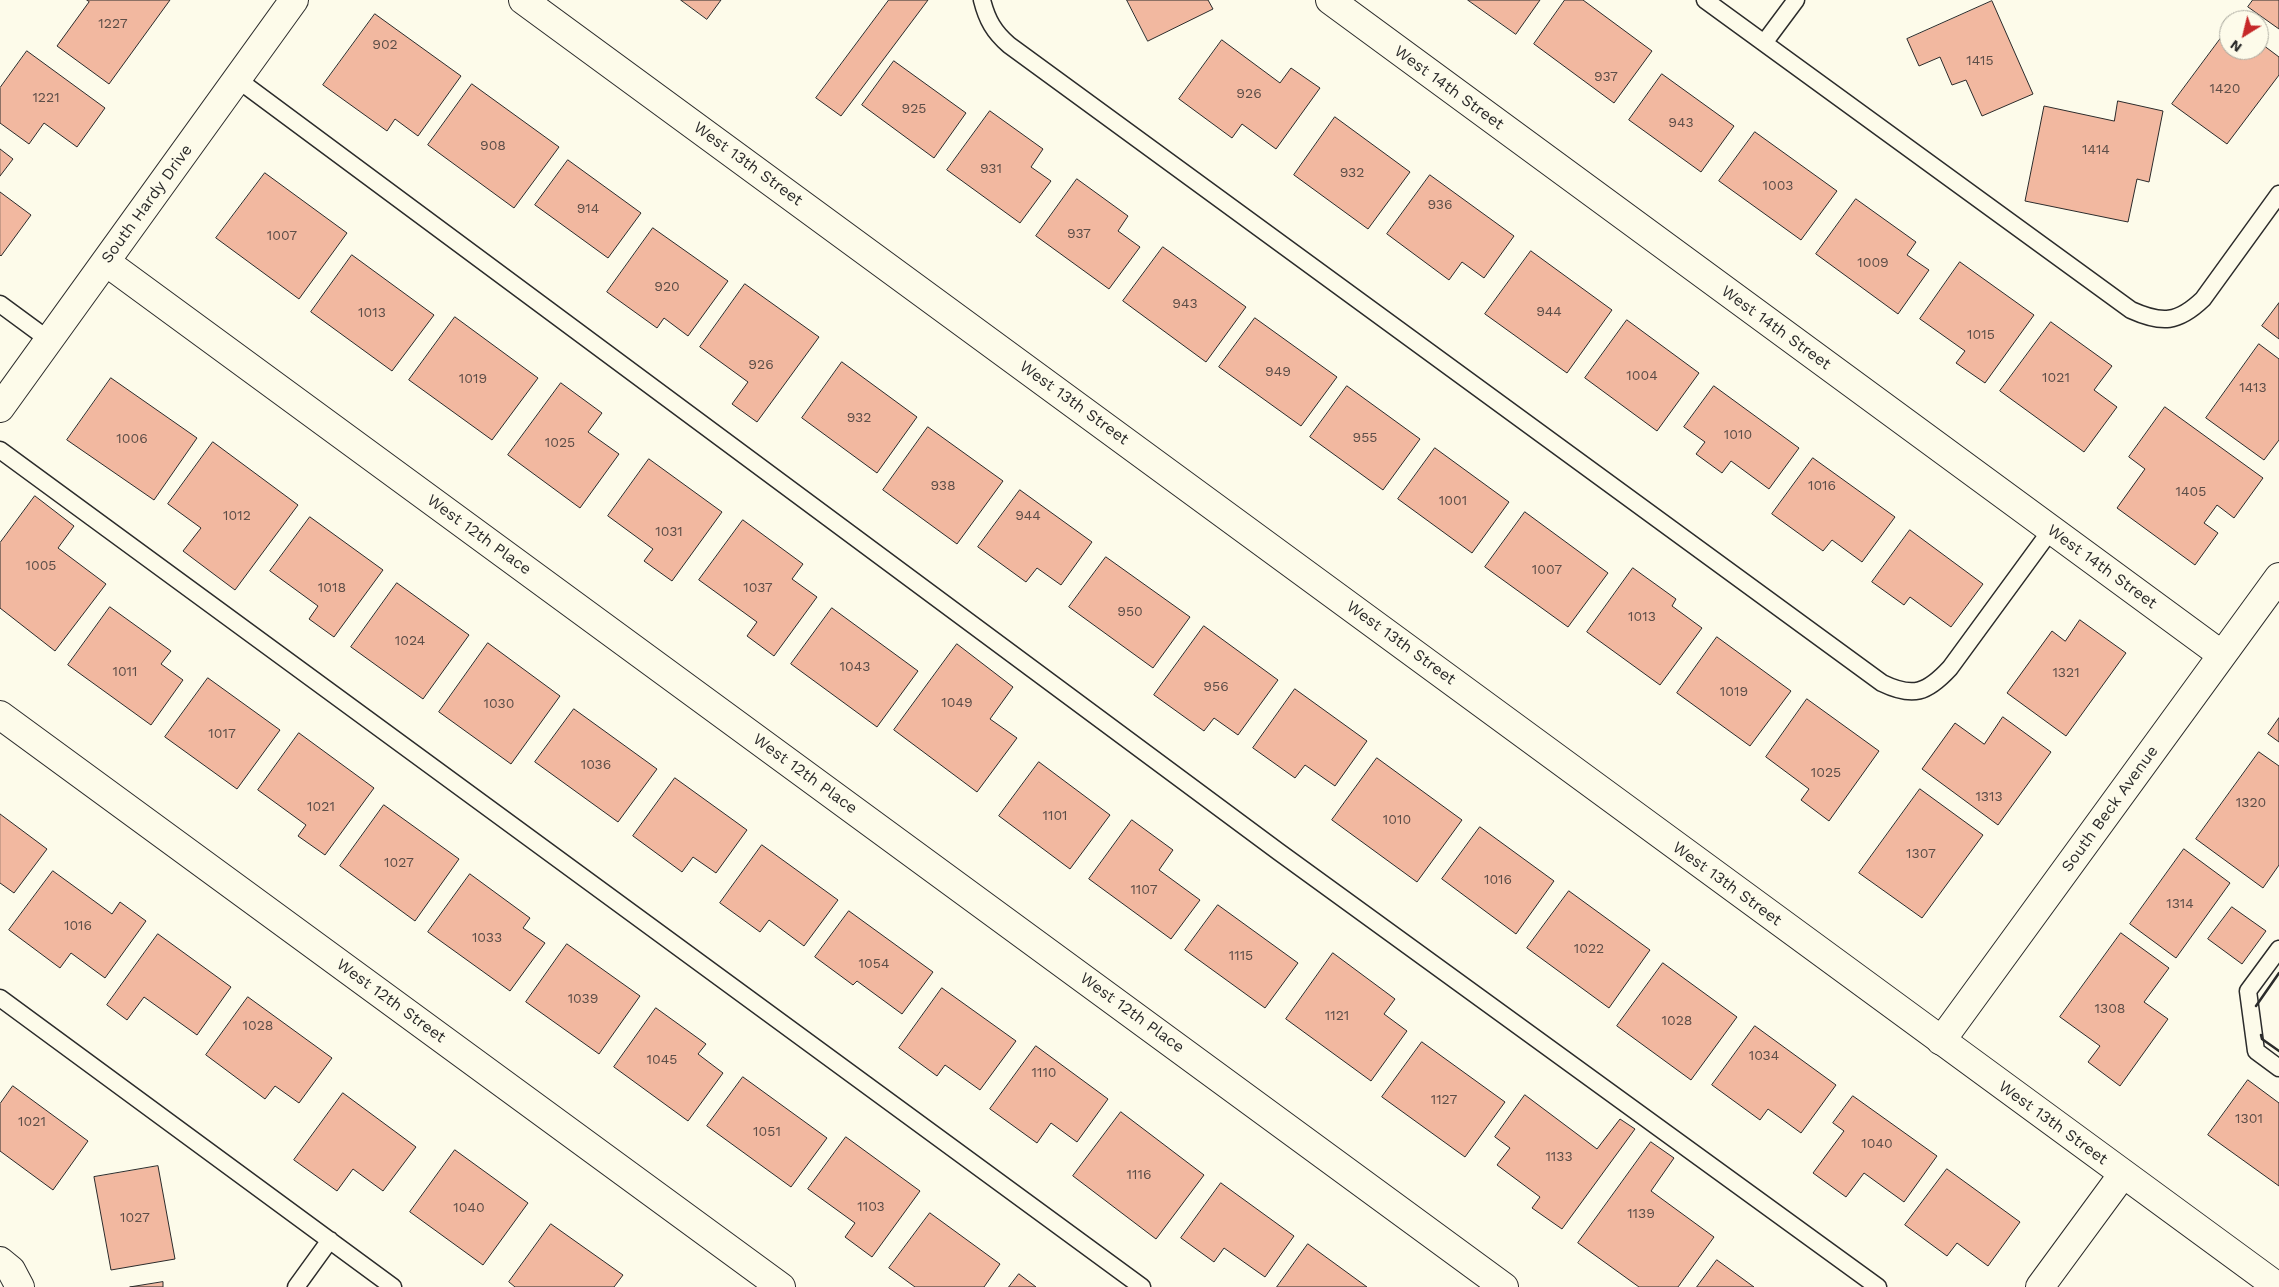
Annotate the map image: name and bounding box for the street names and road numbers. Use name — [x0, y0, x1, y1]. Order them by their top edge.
street label: West 14th Street — [1390, 42, 1508, 134]
street label: West 13th Street — [690, 118, 806, 210]
street label: South Hardy Drive — [97, 141, 197, 267]
street label: West 14th Street — [1717, 282, 1835, 374]
street label: West 13th Street — [1016, 357, 1132, 449]
street label: West 12th Place — [423, 491, 535, 579]
street label: West 14th Street — [2043, 521, 2161, 613]
street label: West 13th Street — [1343, 597, 1459, 689]
street label: West 12th Place — [749, 730, 861, 818]
street label: South Beck Avenue — [2058, 742, 2162, 876]
street label: West 13th Street — [1669, 838, 1785, 930]
street label: West 12th Street — [333, 955, 449, 1047]
street label: West 12th Place — [1076, 969, 1188, 1057]
street label: West 13th Street — [1995, 1077, 2111, 1169]

